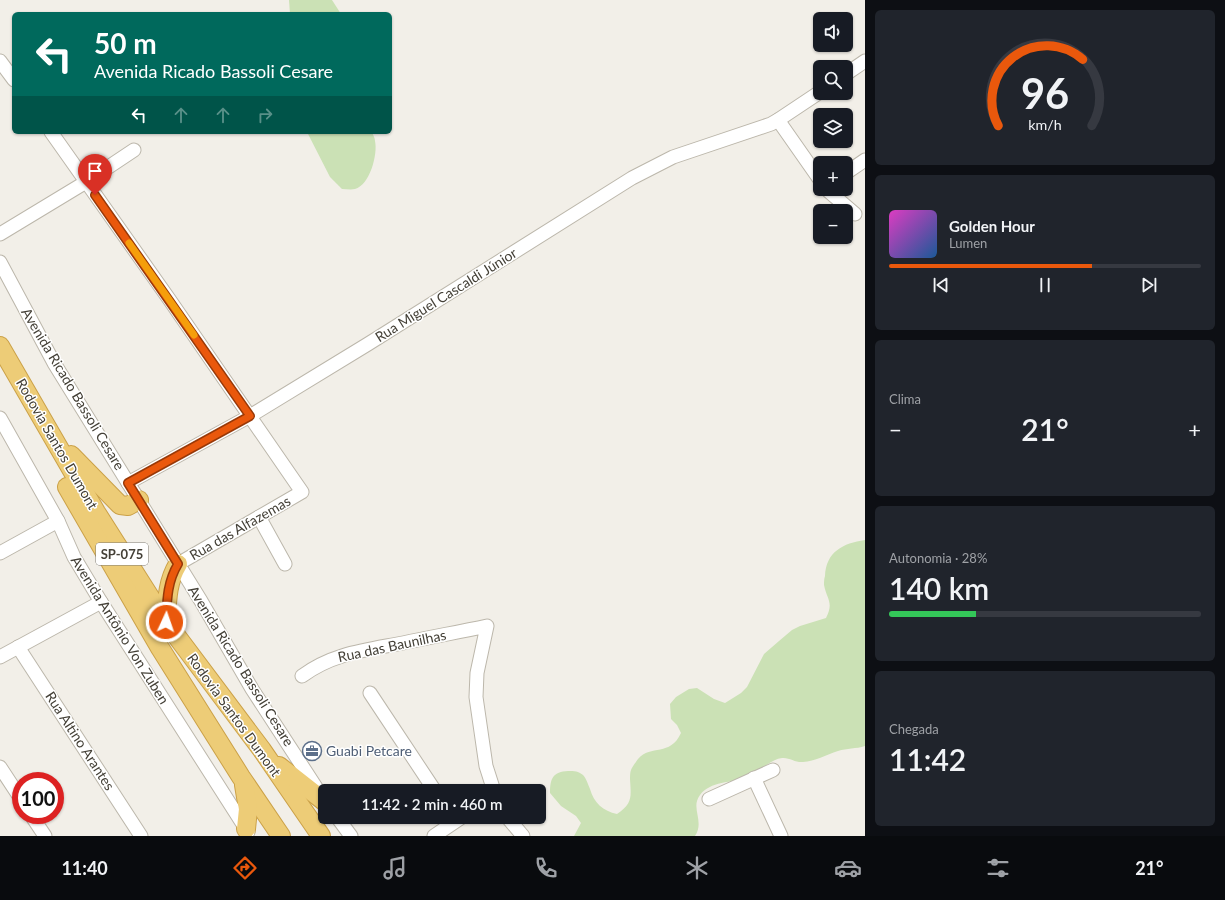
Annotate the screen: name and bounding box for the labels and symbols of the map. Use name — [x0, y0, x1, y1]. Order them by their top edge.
pin — [78, 154, 112, 195]
street label: Rua Miguel Cascaldi Júnior — [372, 244, 520, 345]
street label: Avenida Ricado Bassoli Cesare — [18, 305, 129, 473]
street label: Rodovia Santos Dumont — [13, 375, 102, 512]
street label: Rua das Alfazemas — [186, 492, 293, 563]
road number: SP-075 — [96, 543, 148, 565]
street label: Avenida Antônio Von Zuben — [68, 553, 173, 707]
street label: Avenida Ricado Bassoli Cesare — [185, 582, 298, 749]
position arrow — [145, 601, 187, 643]
street label: Rua das Baunilhas — [336, 626, 448, 665]
street label: Rodovia Santos Dumont — [184, 650, 285, 780]
street label: Rua Altino Arantes — [42, 688, 119, 793]
office icon: Guabi Petcare — [301, 740, 323, 762]
place label: Guabi Petcare — [326, 742, 412, 759]
speed limit sign: 100 — [12, 772, 64, 824]

